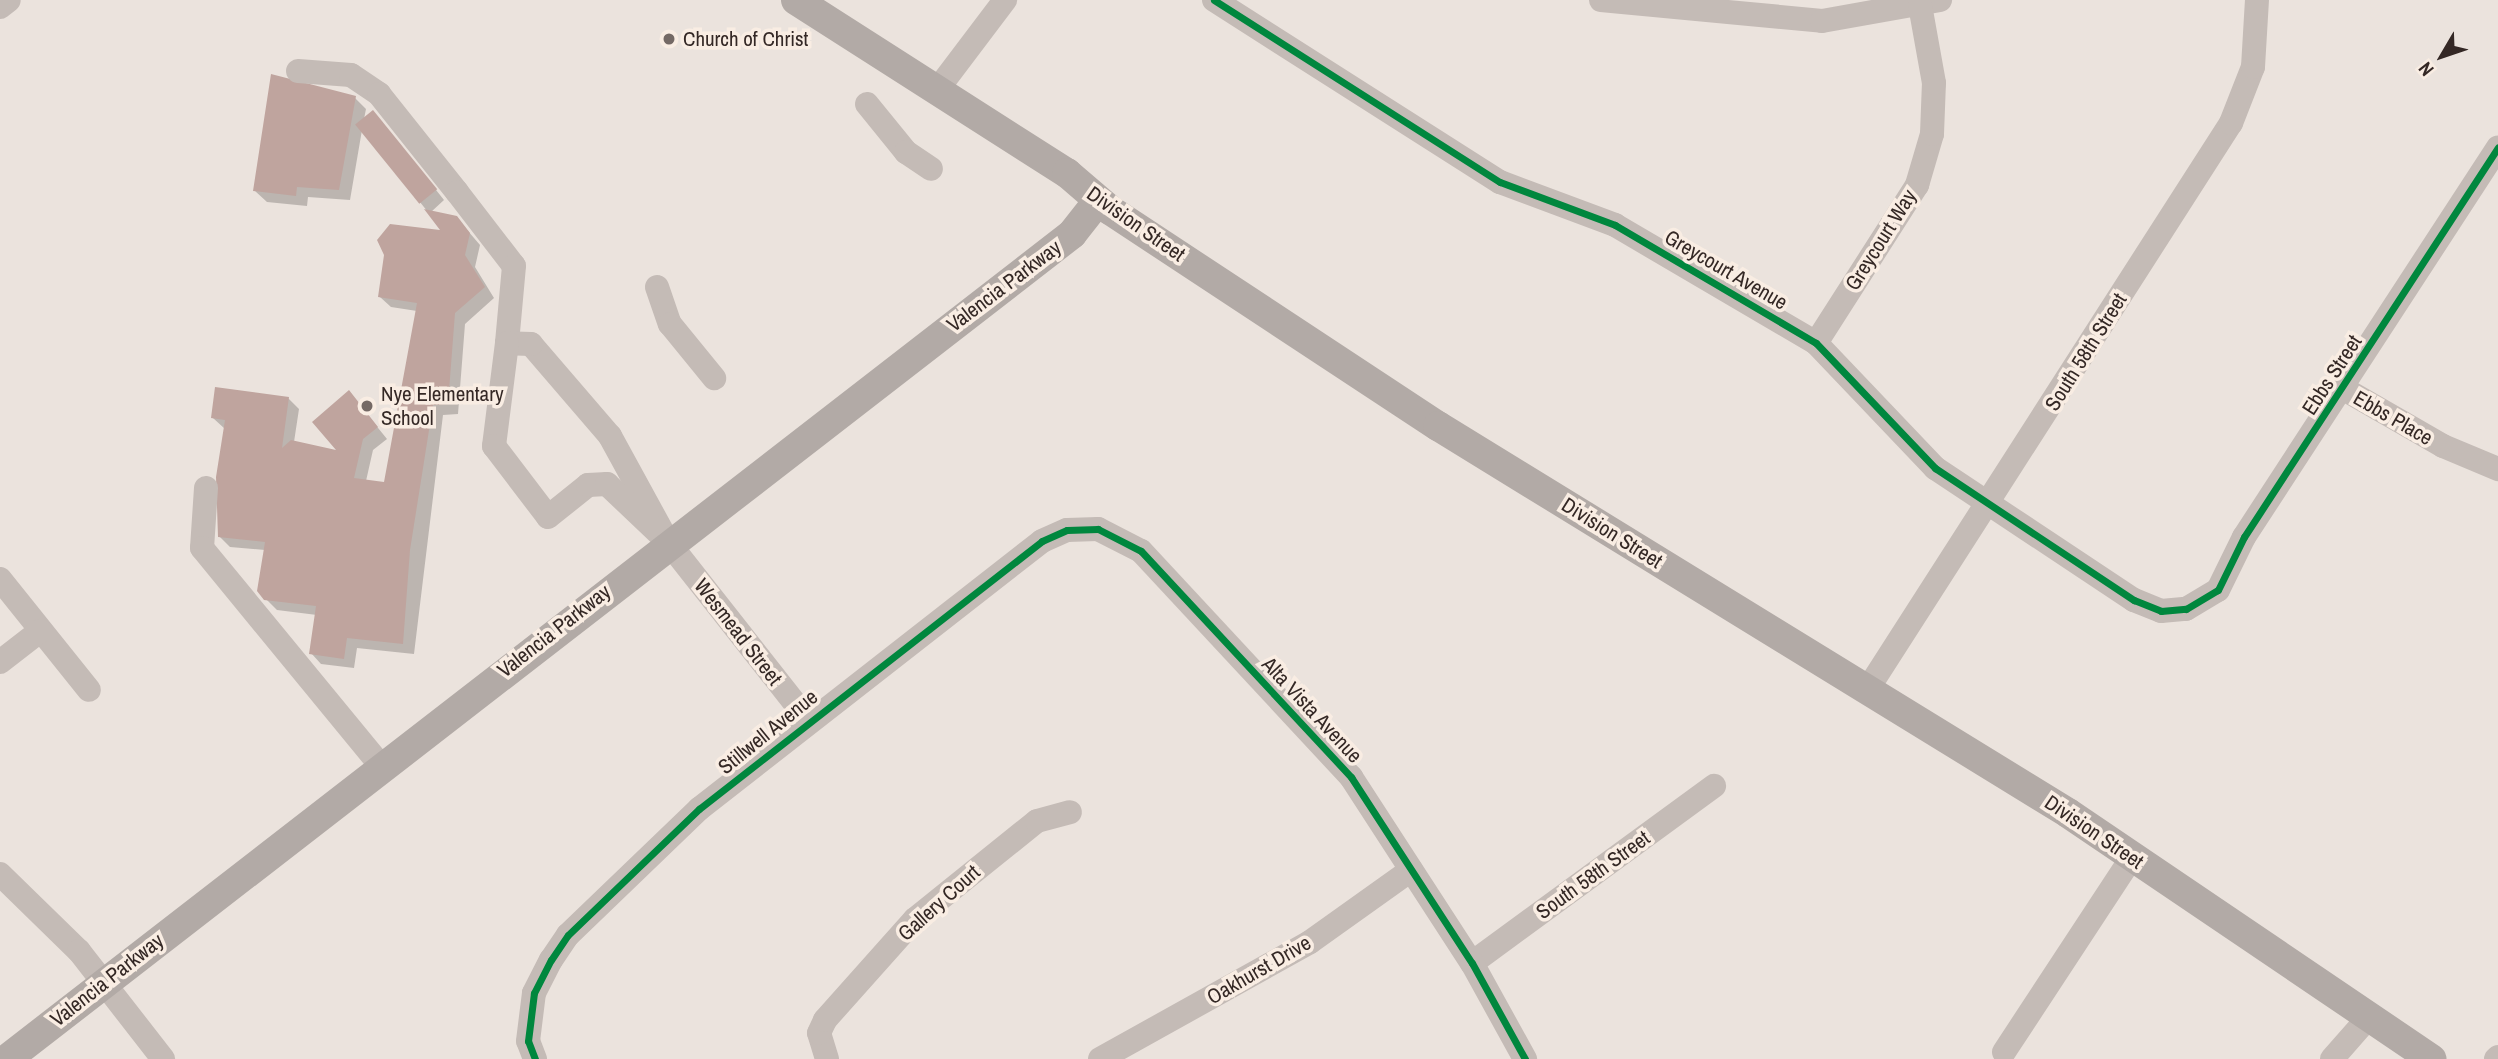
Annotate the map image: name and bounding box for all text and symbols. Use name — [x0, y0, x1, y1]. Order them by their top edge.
north arrow — [2407, 21, 2477, 91]
place label: Church of Christ — [683, 26, 808, 52]
marker: Church of Christ — [661, 31, 677, 47]
text: N — [2412, 57, 2439, 82]
street label: Division Street — [1082, 181, 1190, 267]
street label: Greycourt Way — [1840, 185, 1922, 295]
street label: Greycourt Avenue — [1660, 224, 1792, 316]
street label: Valencia Parkway — [942, 235, 1066, 337]
street label: South 58th Street — [2040, 288, 2132, 416]
street label: Ebbs Street — [2297, 330, 2367, 420]
place label: Nye Elementary School — [381, 381, 503, 431]
street label: Ebbs Place — [2349, 385, 2437, 451]
marker: Nye Elementary School — [359, 398, 375, 414]
street label: Division Street — [1557, 492, 1667, 574]
street label: Wesmead Street — [689, 574, 787, 690]
street label: Valencia Parkway — [492, 579, 616, 683]
street label: Alta Vista Avenue — [1256, 652, 1368, 768]
street label: Stillwell Avenue — [713, 684, 823, 780]
street label: Division Street — [2040, 790, 2148, 874]
street label: South 58th Street — [1531, 825, 1655, 925]
street label: Gallery Court — [893, 860, 985, 946]
street label: Valencia Parkway — [45, 928, 169, 1032]
street label: Oakhurst Drive — [1203, 930, 1315, 1010]

